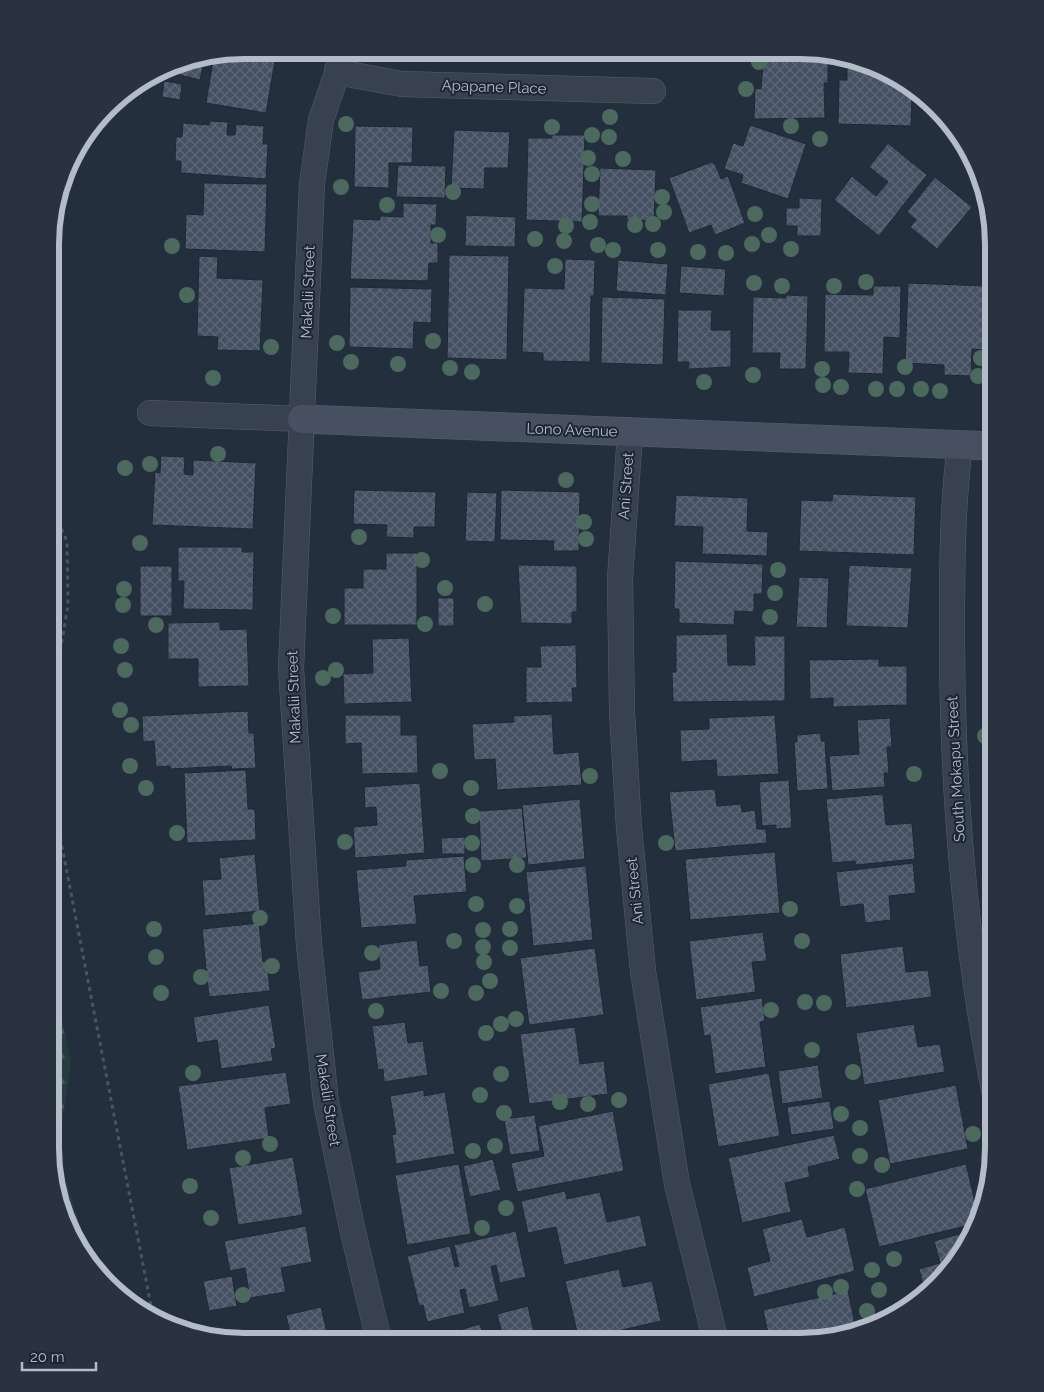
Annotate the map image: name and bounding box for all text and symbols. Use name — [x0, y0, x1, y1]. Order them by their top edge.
street label: Apapane Place — [441, 76, 547, 98]
street label: Makalii Street — [297, 245, 319, 339]
street label: Lono Avenue — [526, 419, 618, 441]
street label: Ani Street — [615, 452, 637, 520]
street label: Makalii Street — [283, 650, 305, 744]
street label: South Mokapu Street — [943, 696, 969, 842]
street label: Ani Street — [623, 856, 647, 926]
street label: Makalii Street — [312, 1052, 344, 1148]
scale bar — [22, 1340, 96, 1372]
text: 20 m — [30, 1348, 65, 1366]

